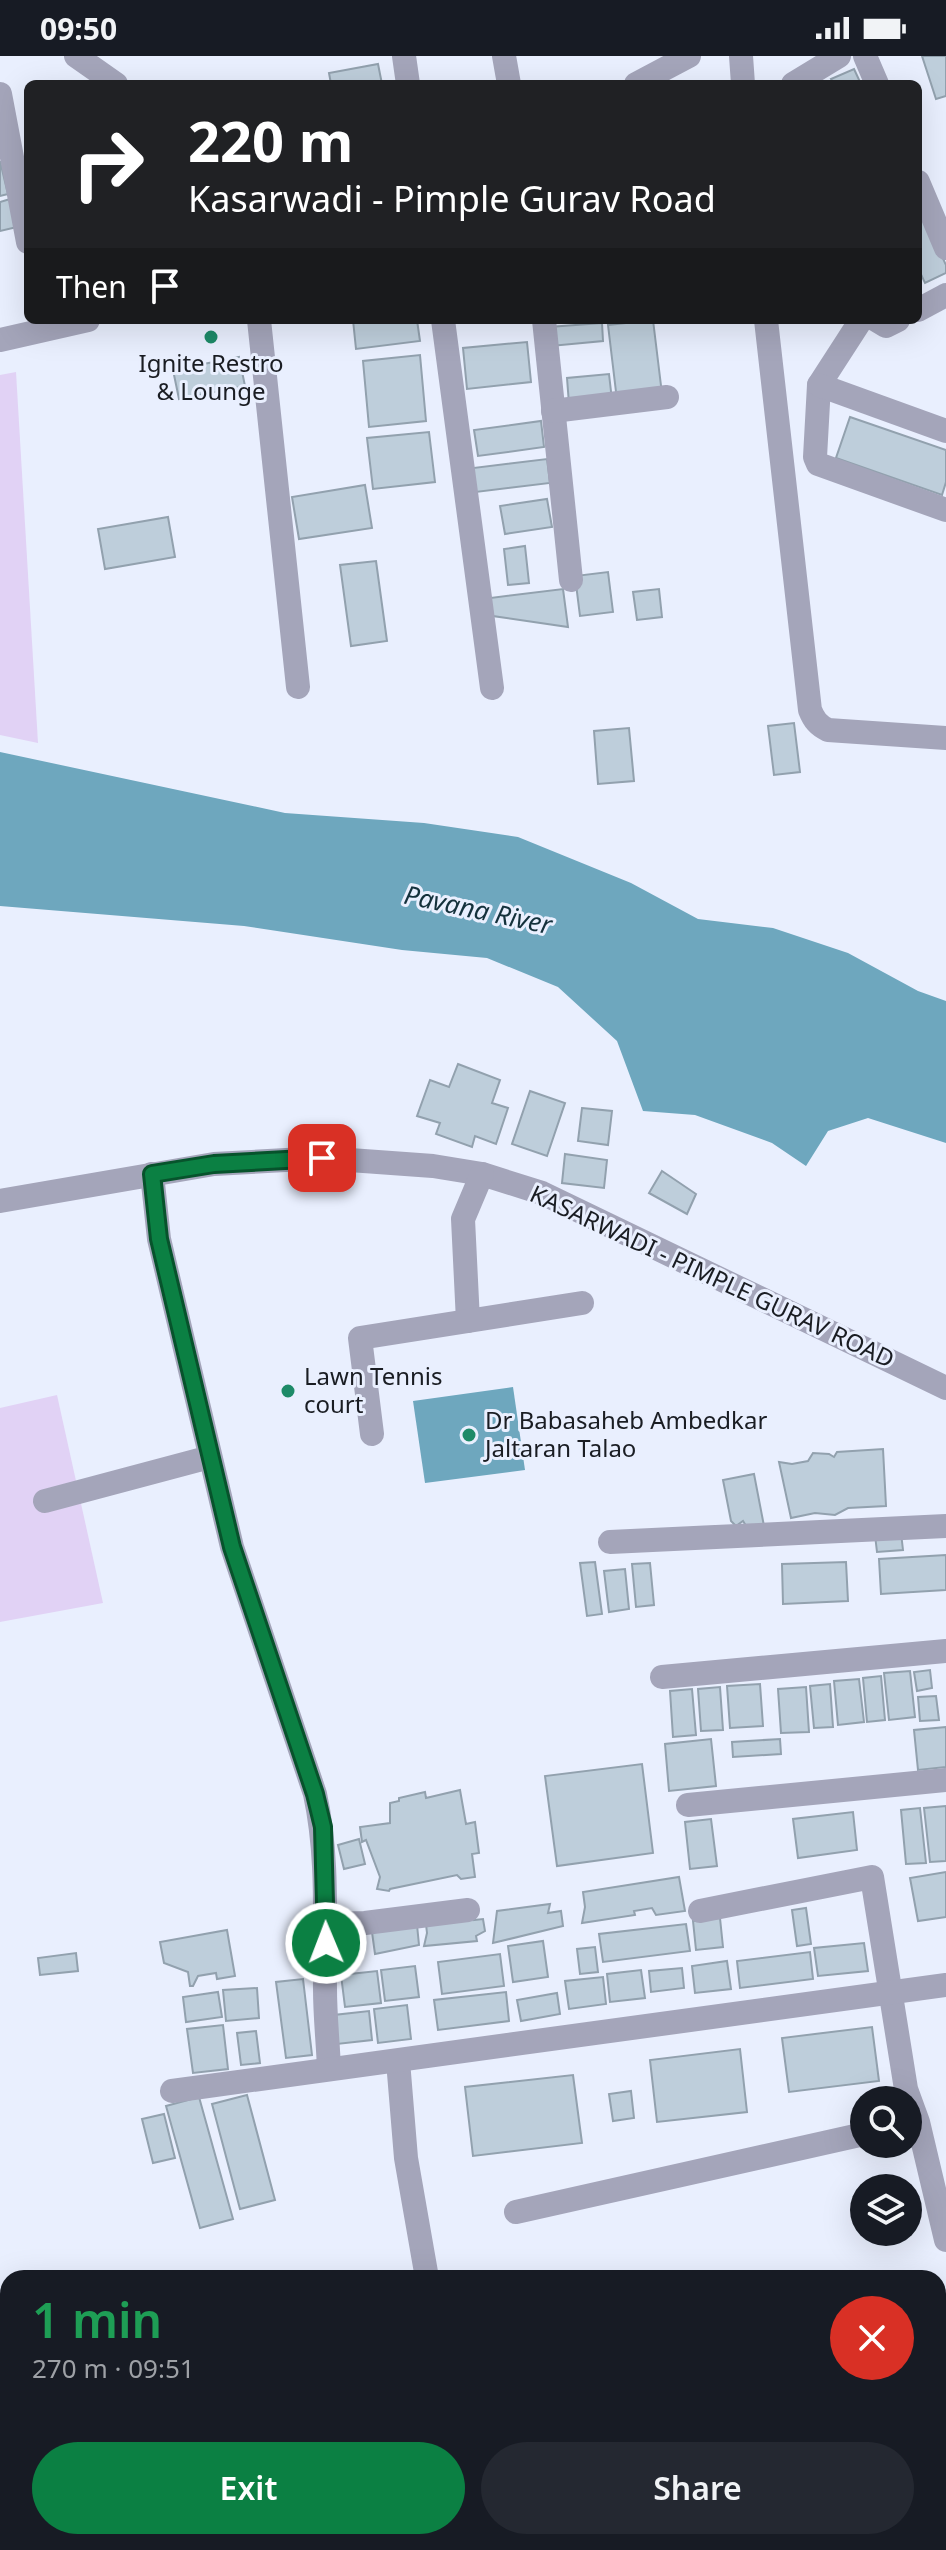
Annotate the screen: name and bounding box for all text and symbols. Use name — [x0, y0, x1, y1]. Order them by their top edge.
text: 09:50 — [40, 8, 117, 49]
text: 220 m — [188, 102, 353, 178]
icon: right — [56, 112, 160, 216]
text: Kasarwadi - Pimple Gurav Road — [188, 174, 716, 223]
icon: arrive — [143, 264, 187, 308]
text: Then — [56, 266, 127, 307]
marker: Ignite Restro & Lounge — [202, 328, 220, 346]
place label: Ignite Restro & Lounge — [139, 346, 283, 407]
water label: Pavana River — [401, 876, 557, 943]
pin — [288, 1124, 356, 1192]
icon: arrive — [300, 1136, 344, 1180]
street label: KASARWADI - PIMPLE GURAV ROAD — [525, 1177, 900, 1375]
place label: Lawn Tennis court — [304, 1359, 443, 1420]
marker: Lawn Tennis court — [279, 1382, 297, 1400]
place label: Dr Babasaheb Ambedkar Jaltaran Talao — [483, 1403, 767, 1464]
marker: Dr Babasaheb Ambedkar Jaltaran Talao — [460, 1426, 478, 1444]
position arrow — [284, 1901, 368, 1985]
map controls — [850, 2086, 922, 2246]
button: search — [850, 2086, 922, 2158]
button: layers — [850, 2174, 922, 2246]
text: 1 min — [32, 2287, 162, 2352]
button: close — [830, 2296, 914, 2380]
text: 270 m · 09:51 — [32, 2350, 195, 2386]
button: Exit — [32, 2442, 465, 2534]
button: Share — [481, 2442, 914, 2534]

